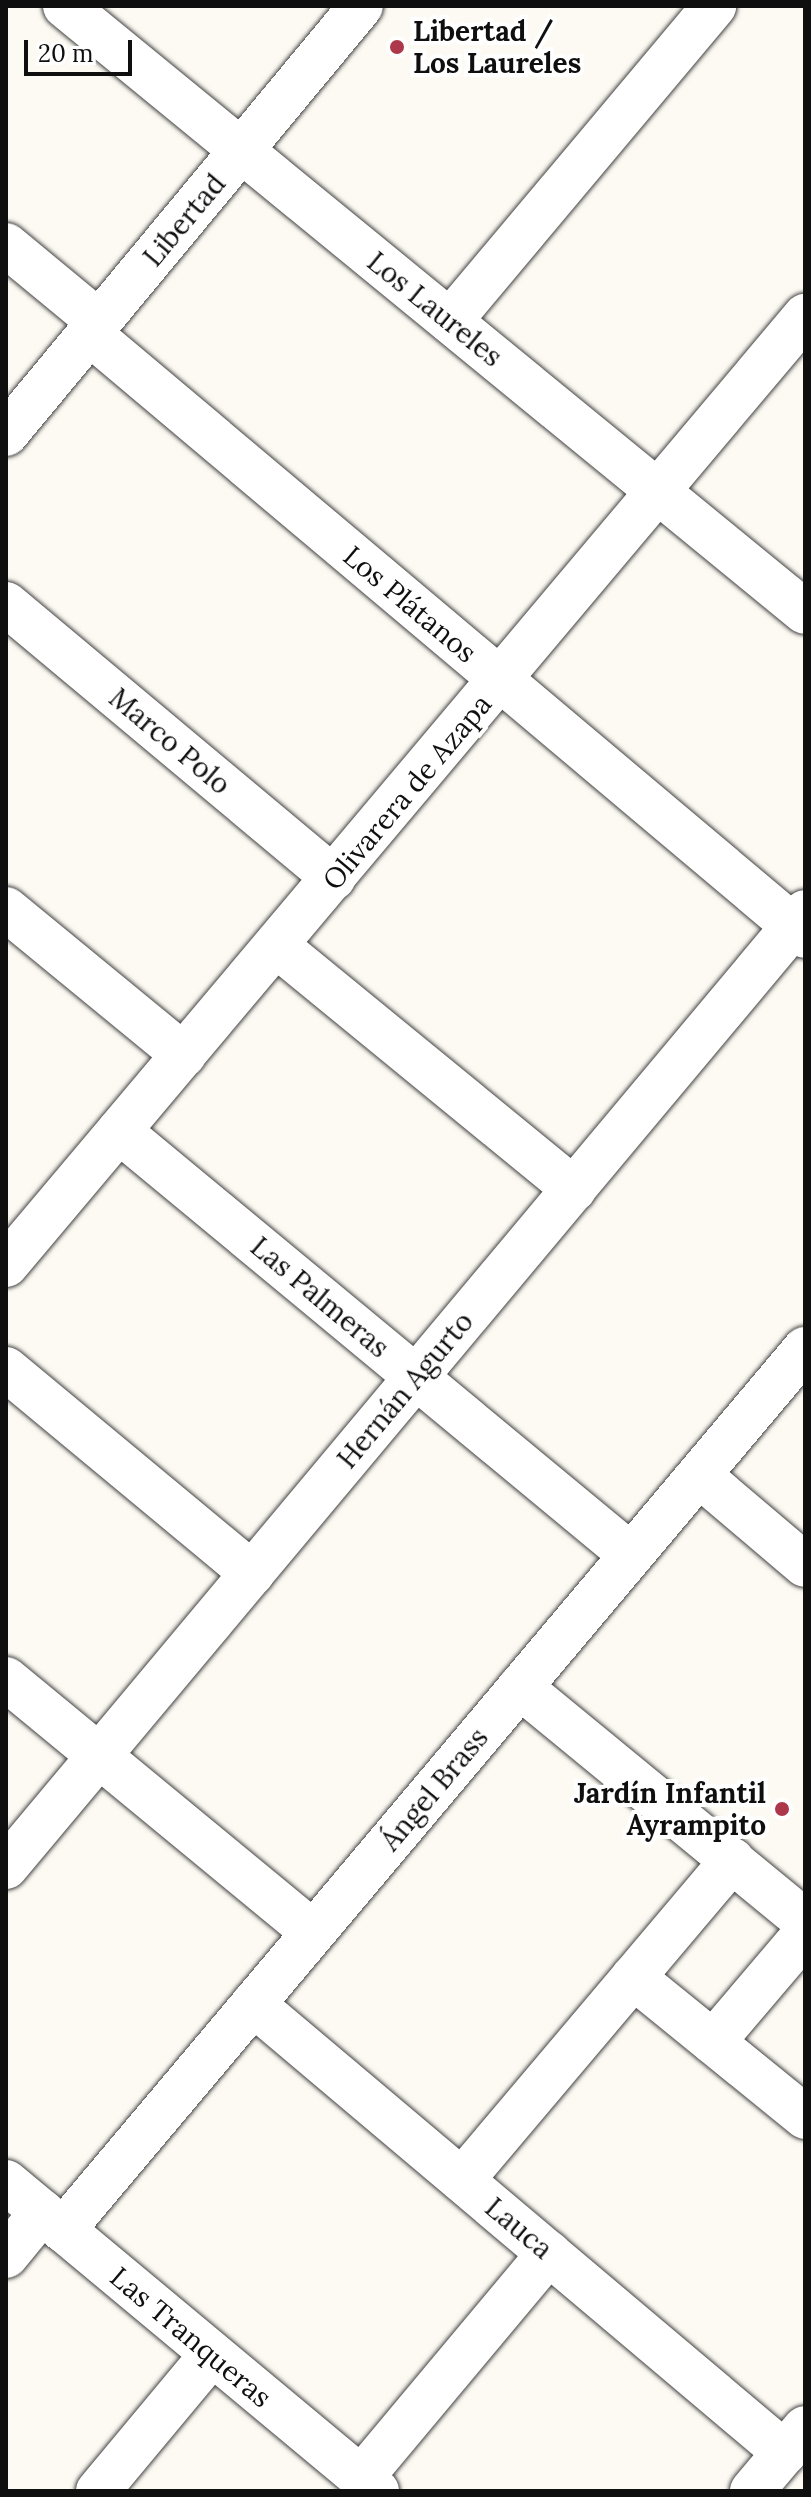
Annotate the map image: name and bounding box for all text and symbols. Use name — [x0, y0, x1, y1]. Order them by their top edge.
place label: Libertad / Los Laureles — [413, 14, 581, 80]
scale bar — [28, 24, 136, 74]
text: 20 m — [38, 38, 94, 69]
marker: Libertad / Los Laureles — [388, 38, 406, 56]
street label: Libertad — [136, 167, 232, 273]
street label: Los Laureles — [361, 244, 509, 374]
street label: Los Plátanos — [337, 539, 483, 669]
street label: Marco Polo — [103, 681, 237, 801]
street label: Olivarera de Azapa — [316, 688, 498, 896]
street label: Las Palmeras — [244, 1230, 396, 1364]
street label: Hernán Agurto — [330, 1305, 480, 1475]
street label: Ángel Brass — [373, 1721, 495, 1857]
place label: Jardín Infantil Ayrampito — [574, 1776, 766, 1842]
marker: Jardín Infantil Ayrampito — [773, 1800, 791, 1818]
street label: Lauca — [479, 2190, 559, 2266]
street label: Las Tranqueras — [104, 2260, 278, 2414]

